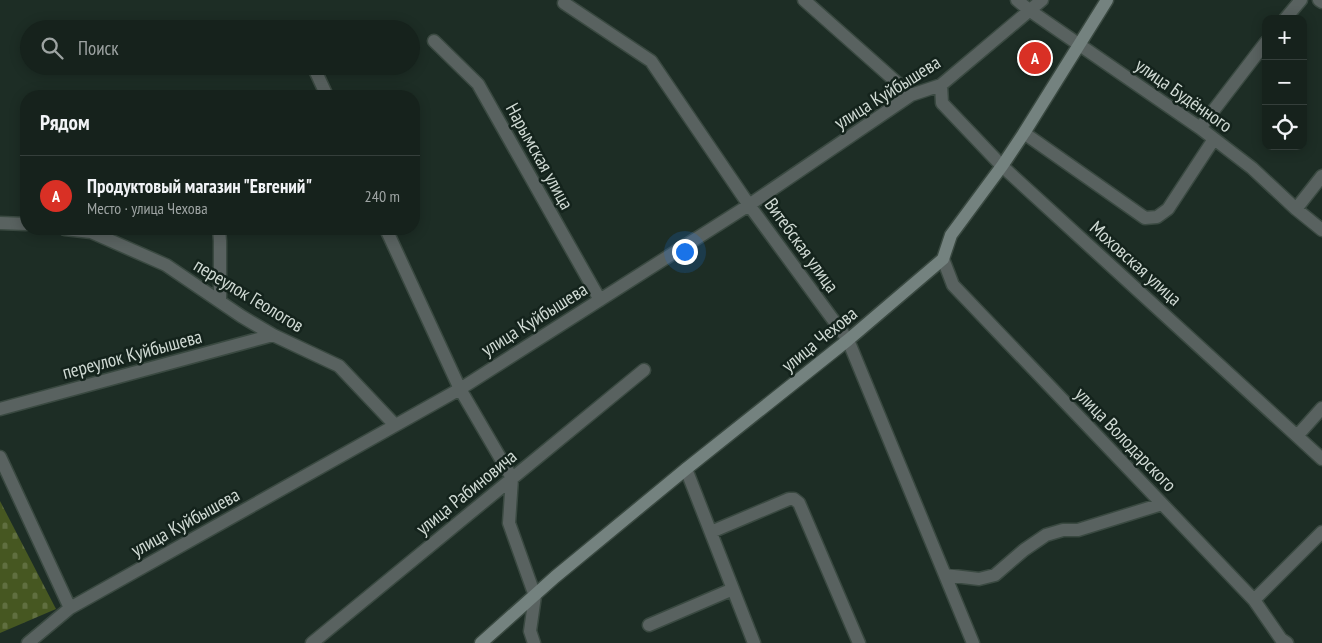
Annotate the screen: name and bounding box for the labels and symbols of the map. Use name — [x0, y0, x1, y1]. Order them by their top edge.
pin: A — [1019, 39, 1051, 77]
street label: улица Куйбышева — [830, 50, 944, 134]
street label: улица Будённого — [1131, 53, 1237, 137]
street label: Нарымская улица — [501, 99, 579, 213]
street label: Витебская улица — [760, 193, 844, 297]
street label: Моховская улица — [1085, 215, 1187, 311]
your location — [672, 239, 698, 265]
street label: переулок Геологов — [190, 253, 308, 337]
street label: улица Куйбышева — [477, 277, 591, 361]
street label: улица Чехова — [776, 301, 862, 377]
street label: переулок Куйбышева — [60, 324, 204, 384]
street label: улица Володарского — [1070, 382, 1182, 496]
street label: улица Рабиновича — [411, 444, 521, 540]
street label: улица Куйбышева — [126, 482, 244, 562]

